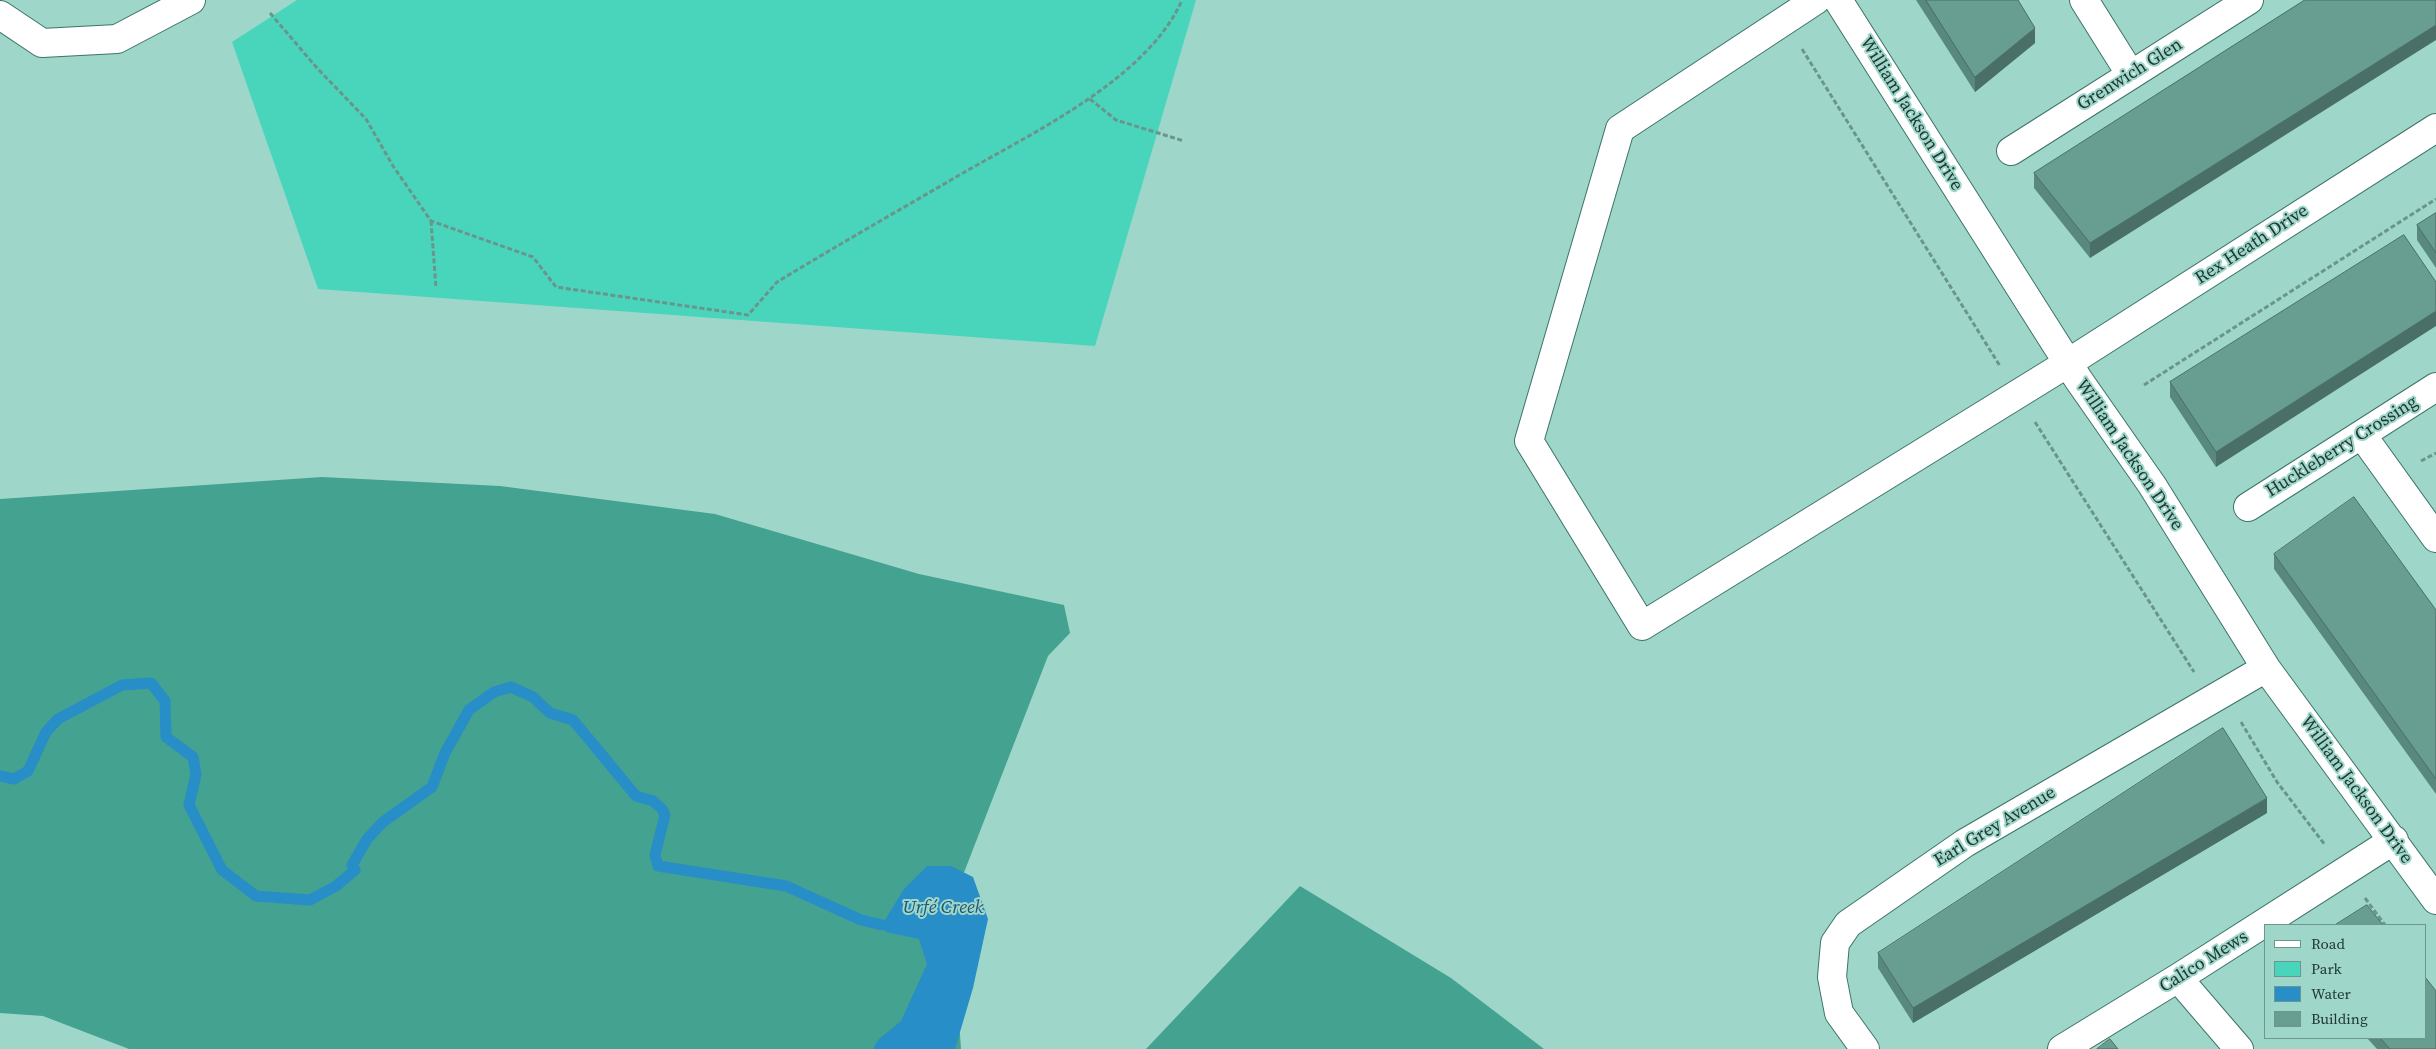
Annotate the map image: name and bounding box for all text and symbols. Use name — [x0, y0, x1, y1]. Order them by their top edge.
street label: William Jackson Drive — [1855, 33, 1967, 195]
street label: Grenwich Glen — [2074, 34, 2186, 116]
street label: Rex Heath Drive — [2191, 200, 2313, 290]
street label: William Jackson Drive — [2070, 375, 2188, 535]
street label: Huckleberry Crossing — [2262, 391, 2422, 503]
street label: William Jackson Drive — [2295, 712, 2417, 868]
street label: Earl Grey Avenue — [1930, 782, 2060, 872]
water label: Urfé Creek — [903, 897, 983, 919]
legend — [2264, 924, 2426, 1039]
street label: Calico Mews — [2156, 926, 2252, 998]
text: Road — [2311, 933, 2345, 954]
text: Park — [2311, 958, 2342, 979]
text: Water — [2311, 983, 2351, 1004]
text: Building — [2311, 1008, 2368, 1029]

